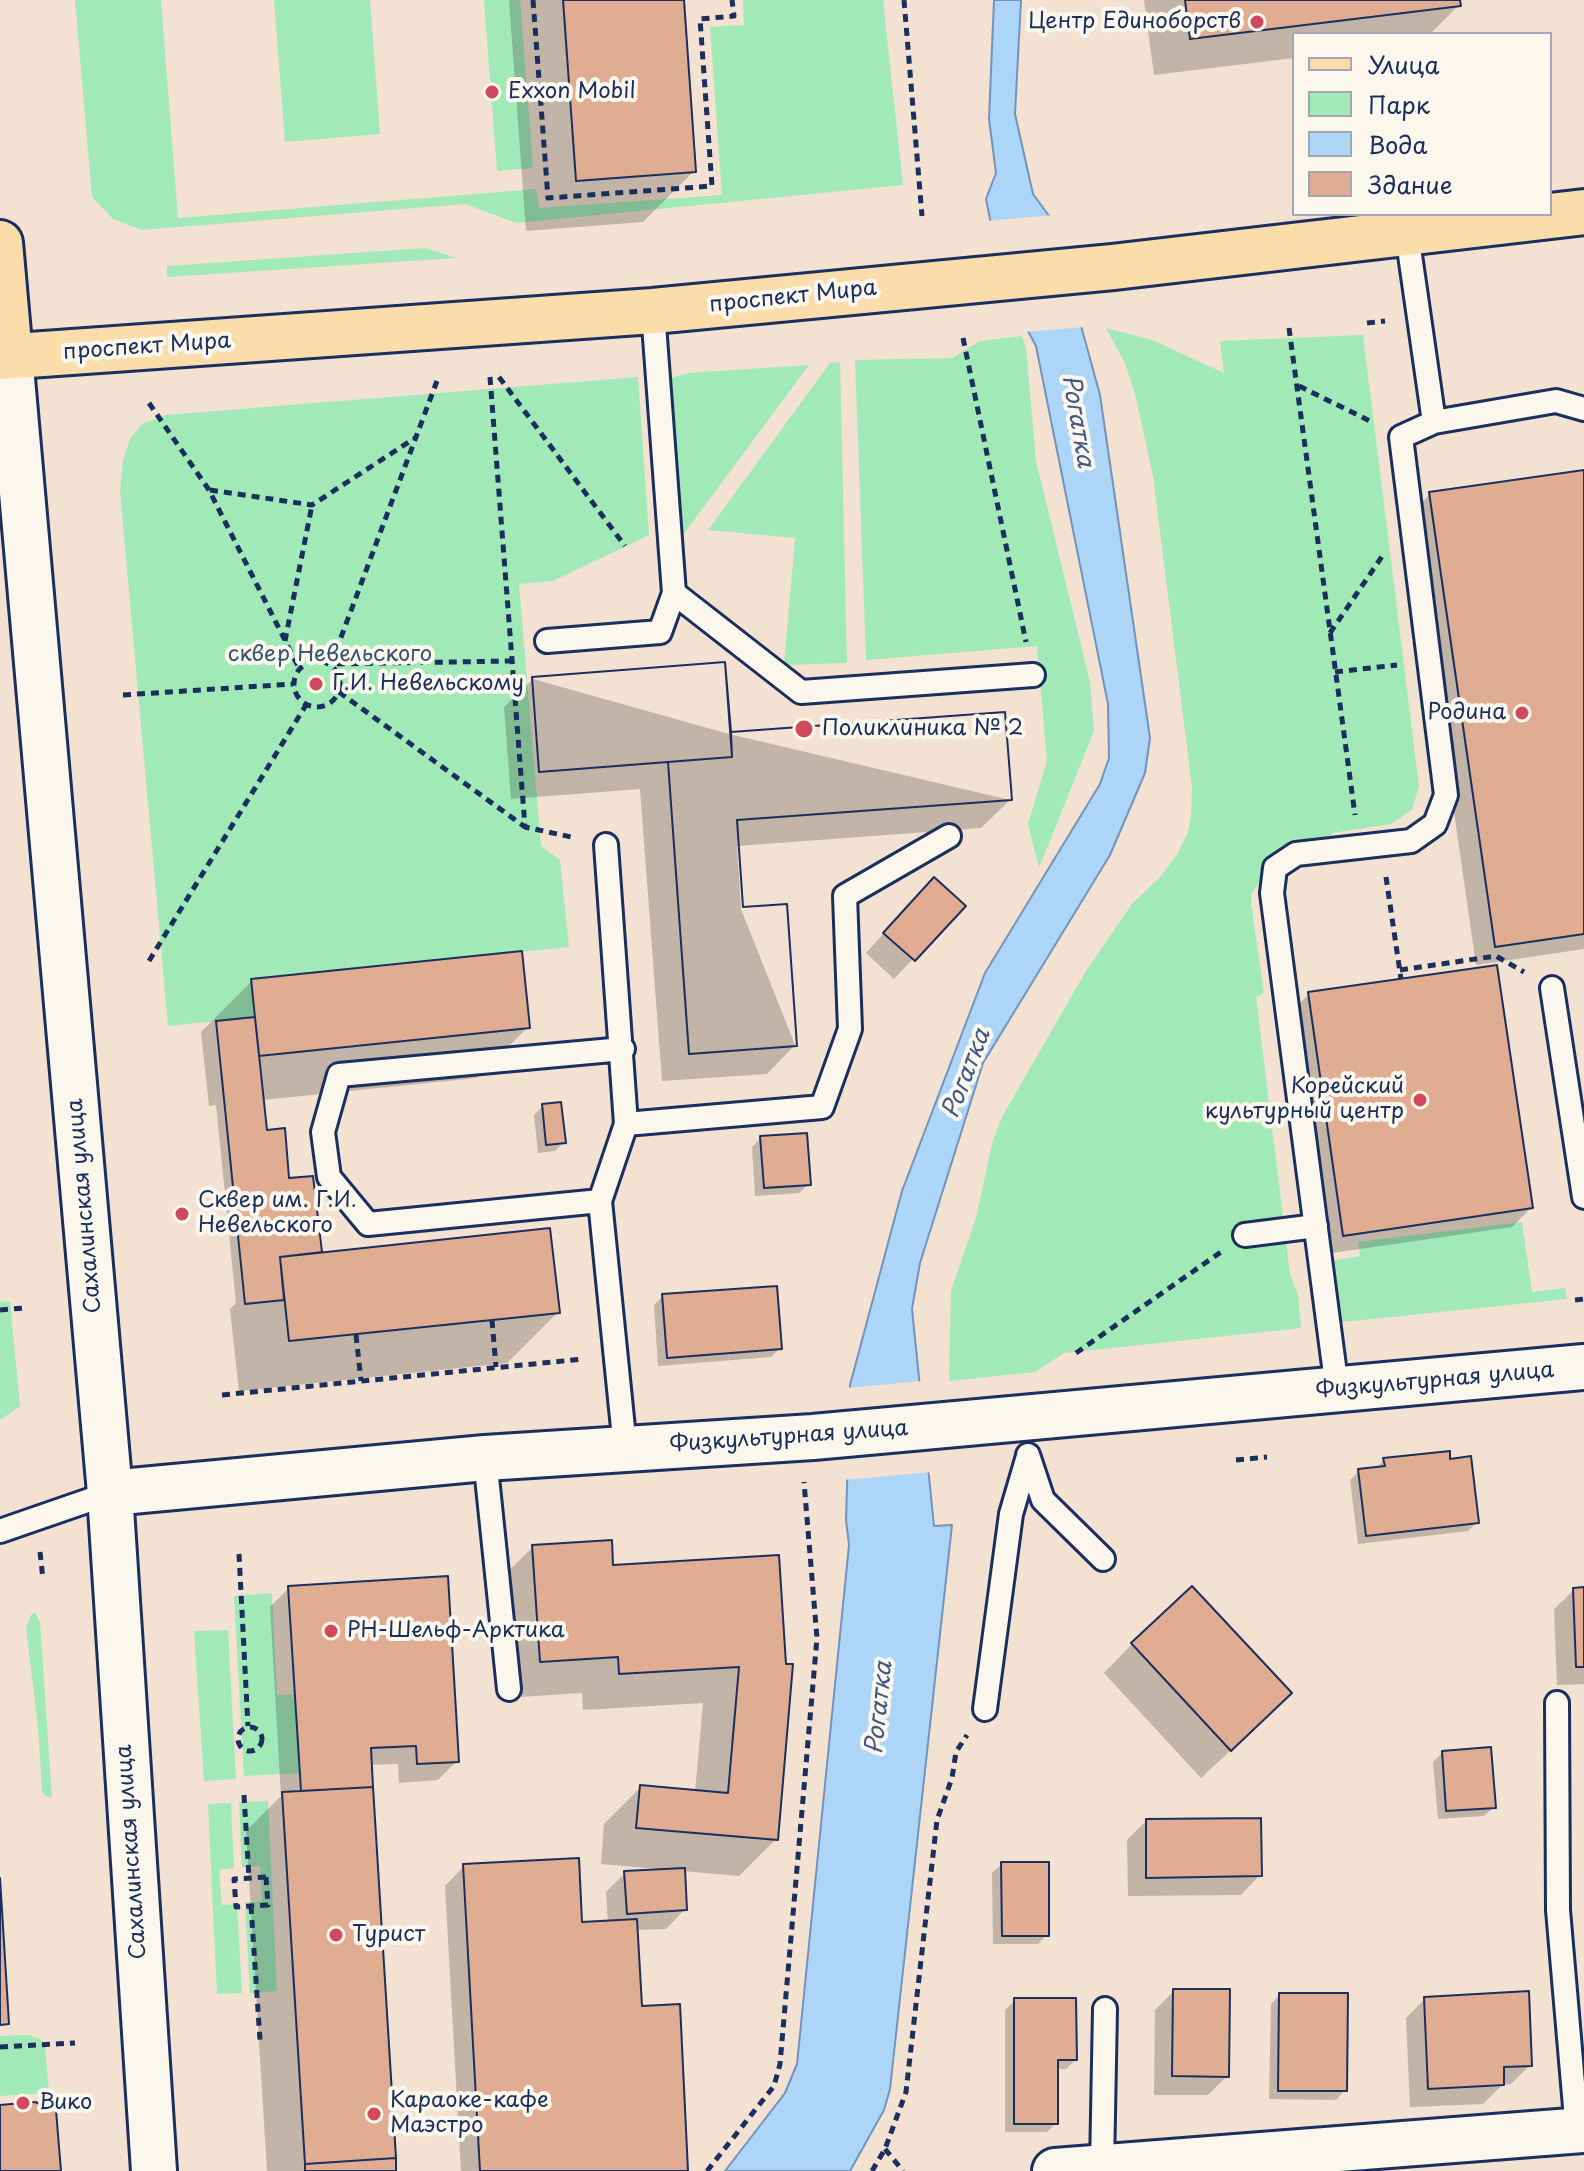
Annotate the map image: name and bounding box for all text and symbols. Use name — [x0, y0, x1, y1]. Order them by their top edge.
place label: Центр Единоборств — [1028, 9, 1241, 35]
marker: Центр Единоборств — [1248, 13, 1266, 31]
legend — [1292, 32, 1552, 216]
text: Улица — [1368, 46, 1440, 82]
place label: Exxon Mobil — [508, 79, 635, 105]
marker: Exxon Mobil — [483, 83, 501, 101]
text: Парк — [1368, 86, 1430, 122]
text: Вода — [1368, 126, 1427, 162]
text: Здание — [1368, 166, 1453, 202]
street label: проспект Мира — [708, 275, 878, 319]
street label: проспект Мира — [62, 328, 232, 366]
water label: Рогатка — [1055, 372, 1099, 470]
park label: сквер Невельского — [228, 642, 432, 668]
place label: Г.И. Невельскому — [332, 671, 524, 697]
marker: Г.И. Невельскому — [307, 675, 325, 693]
place label: Родина — [1428, 700, 1506, 726]
marker: Родина — [1513, 704, 1531, 722]
place label: Поликлиника № 2 — [822, 716, 1023, 742]
marker: Поликлиника № 2 — [793, 718, 815, 740]
water label: Рогатка — [937, 1025, 997, 1123]
place label: Корейский культурный центр — [1205, 1074, 1404, 1126]
marker: Корейский культурный центр — [1411, 1091, 1429, 1109]
street label: Сахалинская улица — [62, 1098, 108, 1314]
place label: Сквер им. Г.И. Невельского — [198, 1188, 357, 1240]
marker: Сквер им. Г.И. Невельского — [173, 1205, 191, 1223]
street label: Физкультурная улица — [1315, 1357, 1555, 1405]
street label: Физкультурная улица — [669, 1415, 909, 1459]
place label: РН-Шельф-Арктика — [347, 1618, 565, 1644]
marker: РН-Шельф-Арктика — [322, 1622, 340, 1640]
water label: Рогатка — [861, 1660, 899, 1756]
street label: Сахалинская улица — [111, 1744, 153, 1960]
place label: Турист — [352, 1922, 425, 1948]
marker: Турист — [327, 1926, 345, 1944]
place label: Караоке-кафе Маэстро — [390, 2088, 549, 2140]
place label: Вико — [39, 2090, 92, 2116]
marker: Вико — [14, 2094, 32, 2112]
marker: Караоке-кафе Маэстро — [365, 2105, 383, 2123]

